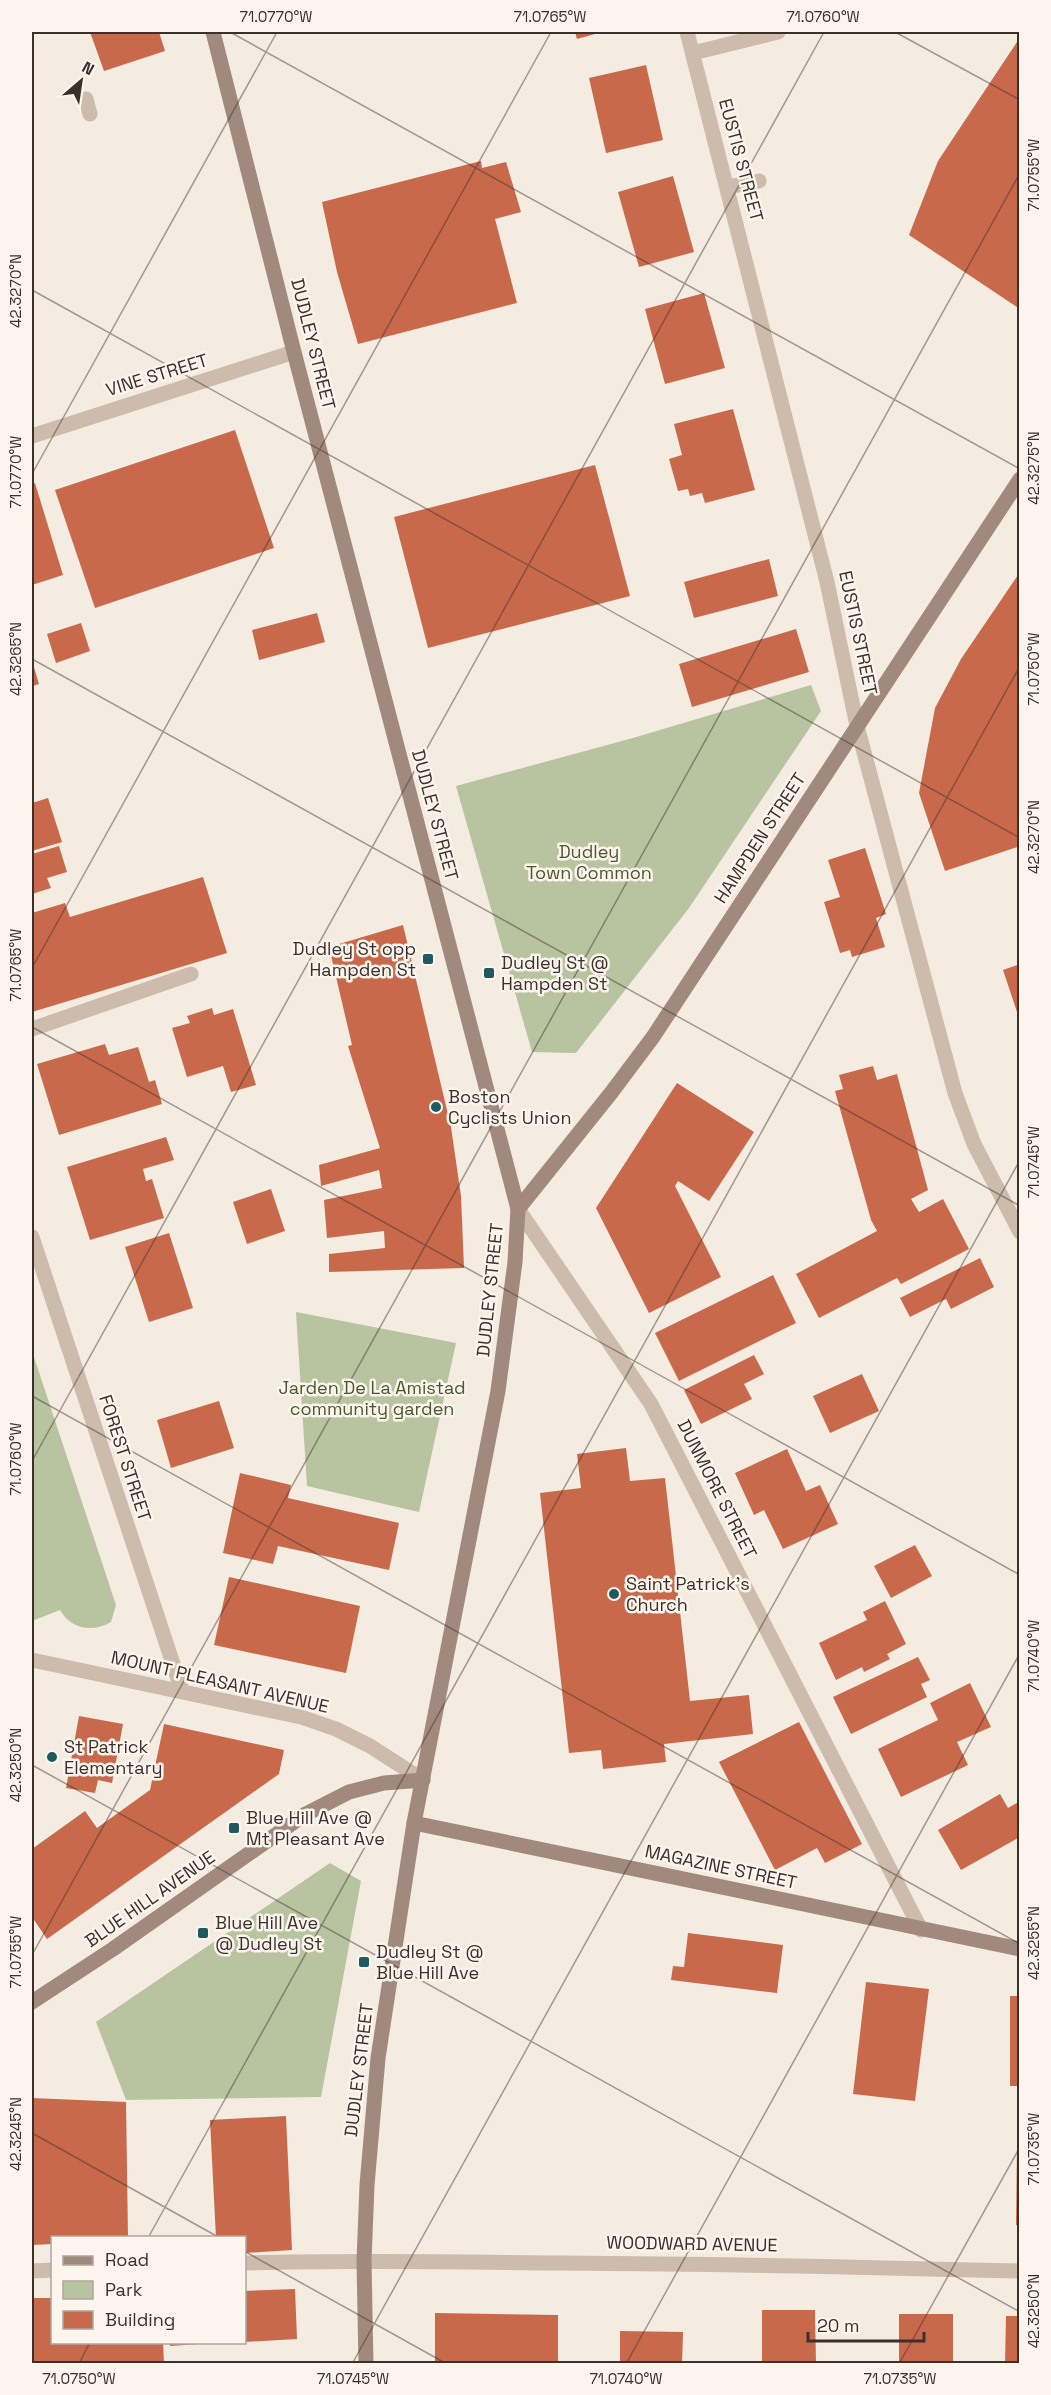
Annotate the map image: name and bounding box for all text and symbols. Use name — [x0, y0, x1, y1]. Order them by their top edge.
text: 71.0770°W — [240, 7, 312, 26]
text: 71.0765°W — [514, 7, 586, 26]
text: 71.0760°W — [786, 7, 860, 26]
north arrow — [51, 51, 111, 111]
text: N — [78, 57, 98, 80]
street label: EUSTIS STREET — [714, 96, 769, 224]
text: 71.0755°W — [1024, 139, 1043, 211]
text: 42.3270°N — [6, 254, 25, 328]
street label: DUDLEY STREET — [286, 276, 341, 412]
street label: VINE STREET — [103, 348, 211, 401]
text: 42.3275°N — [1024, 431, 1043, 505]
text: 71.0770°W — [6, 436, 25, 508]
street label: EUSTIS STREET — [834, 569, 883, 698]
text: 42.3265°N — [6, 622, 25, 696]
text: 71.0750°W — [1024, 632, 1043, 706]
street label: DUDLEY STREET — [407, 747, 464, 883]
street label: HAMPDEN STREET — [709, 768, 811, 907]
text: 42.3270°N — [1024, 800, 1043, 874]
park label: Dudley Town Common — [526, 840, 652, 884]
text: 71.0765°W — [6, 929, 25, 1001]
place label: Dudley St opp Hampden St — [293, 937, 416, 981]
place label: Dudley St @ Hampden St — [501, 951, 609, 995]
marker: Dudley St opp Hampden St — [421, 952, 435, 966]
marker: Dudley St @ Hampden St — [482, 966, 496, 980]
place label: Boston Cyclists Union — [448, 1085, 571, 1129]
marker: Boston Cyclists Union — [429, 1100, 443, 1114]
text: 71.0745°W — [1024, 1126, 1043, 1198]
street label: DUDLEY STREET — [471, 1221, 508, 1358]
park label: Jarden De La Amistad community garden — [278, 1376, 466, 1420]
street label: FOREST STREET — [94, 1392, 157, 1524]
street label: DUNMORE STREET — [672, 1415, 763, 1562]
text: 71.0760°W — [6, 1422, 25, 1496]
place label: Saint Patrick's Church — [626, 1572, 750, 1616]
marker: Saint Patrick's Church — [607, 1587, 621, 1601]
text: 71.0740°W — [1024, 1620, 1043, 1692]
street label: MOUNT PLEASANT AVENUE — [109, 1645, 331, 1718]
text: 42.3250°N — [6, 1728, 25, 1802]
place label: St Patrick Elementary — [64, 1735, 163, 1779]
marker: St Patrick Elementary — [45, 1750, 59, 1764]
place label: Blue Hill Ave @ Mt Pleasant Ave — [246, 1806, 385, 1850]
marker: Blue Hill Ave @ Mt Pleasant Ave — [227, 1821, 241, 1835]
street label: MAGAZINE STREET — [643, 1839, 800, 1894]
street label: BLUE HILL AVENUE — [80, 1845, 219, 1952]
text: 42.3255°N — [1024, 1906, 1043, 1980]
place label: Blue Hill Ave @ Dudley St — [215, 1911, 323, 1955]
text: 71.0755°W — [6, 1916, 25, 1988]
marker: Blue Hill Ave @ Dudley St — [196, 1926, 210, 1940]
place label: Dudley St @ Blue Hill Ave — [376, 1940, 484, 1984]
marker: Dudley St @ Blue Hill Ave — [357, 1955, 371, 1969]
street label: DUDLEY STREET — [339, 2001, 378, 2138]
text: 42.3245°N — [6, 2097, 25, 2171]
text: 71.0735°W — [1024, 2113, 1043, 2185]
street label: WOODWARD AVENUE — [606, 2231, 778, 2256]
legend — [51, 2236, 246, 2344]
text: Road — [105, 2248, 149, 2271]
text: 42.3250°N — [1024, 2274, 1043, 2348]
text: Park — [105, 2278, 143, 2301]
scale bar — [808, 2305, 924, 2343]
text: Building — [105, 2308, 175, 2331]
text: 20 m — [817, 2314, 860, 2337]
text: 71.0750°W — [42, 2369, 116, 2388]
text: 71.0745°W — [317, 2369, 389, 2388]
text: 71.0740°W — [590, 2369, 662, 2388]
text: 71.0735°W — [864, 2369, 936, 2388]

